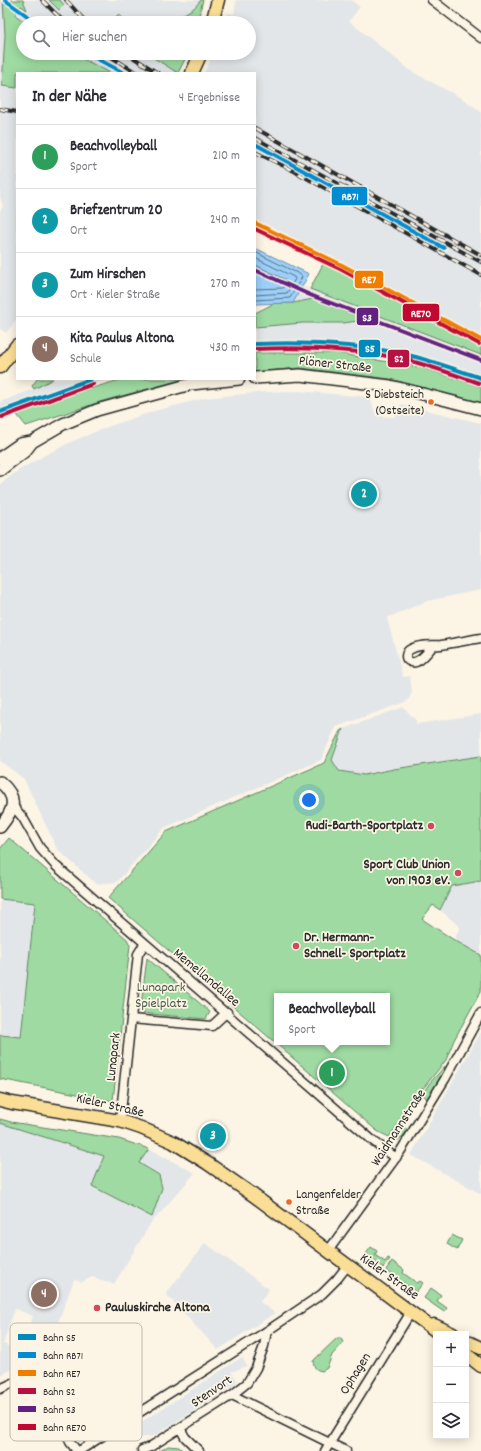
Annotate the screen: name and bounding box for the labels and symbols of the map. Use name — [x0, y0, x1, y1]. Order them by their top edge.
line badge: RB71 — [331, 186, 368, 206]
text: RB71 — [341, 190, 359, 206]
line badge: RE7 — [354, 270, 384, 289]
text: RE7 — [362, 273, 377, 289]
line badge: RE70 — [402, 303, 440, 322]
line badge: S3 — [356, 307, 379, 326]
text: RE70 — [411, 307, 431, 323]
text: S3 — [362, 311, 372, 327]
line badge: S5 — [358, 339, 381, 358]
text: S5 — [365, 342, 375, 358]
line badge: S2 — [387, 349, 410, 368]
street label: Plöner Straße — [298, 351, 372, 379]
text: S2 — [394, 352, 404, 368]
place label: S Diebsteich (Ostseite) — [365, 386, 424, 421]
marker: S Diebsteich (Ostseite) — [426, 397, 436, 407]
pin: 2 — [351, 479, 377, 509]
your location — [299, 790, 319, 810]
place label: Rudi-Barth-Sportplatz — [305, 816, 424, 836]
marker: Rudi-Barth-Sportplatz — [426, 821, 436, 831]
place label: Sport Club Union von 1903 eV. — [364, 855, 451, 891]
marker: Sport Club Union von 1903 eV. — [453, 868, 463, 878]
place label: Dr. Hermann- Schnell- Sportplatz — [304, 928, 406, 964]
marker: Dr. Hermann- Schnell- Sportplatz — [291, 941, 301, 951]
street label: Memellandallee — [168, 944, 244, 1012]
park label: Lunapark Spielplatz — [135, 978, 187, 1014]
street label: Lunapark — [102, 1031, 127, 1082]
pin: 1 — [319, 1058, 345, 1088]
street label: Waidmannstraße — [367, 1085, 431, 1171]
street label: Kieler Straße — [74, 1088, 146, 1124]
pin: 3 — [200, 1121, 226, 1151]
place label: Langenfelder Straße — [296, 1186, 361, 1221]
marker: Langenfelder Straße — [284, 1197, 294, 1207]
street label: Kieler Straße — [355, 1249, 423, 1305]
pin: 4 — [31, 1279, 57, 1309]
place label: Pauluskirche Altona — [105, 1298, 211, 1318]
marker: Pauluskirche Altona — [92, 1303, 102, 1313]
legend — [10, 1323, 142, 1441]
text: Bahn S5 — [43, 1331, 76, 1347]
text: Bahn RB71 — [43, 1349, 83, 1365]
street label: Ophagen — [335, 1349, 377, 1399]
text: Bahn RE7 — [43, 1367, 81, 1383]
street label: Stenvort — [187, 1371, 237, 1413]
text: Bahn S2 — [43, 1385, 76, 1401]
text: Bahn S3 — [43, 1403, 76, 1419]
text: Bahn RE70 — [43, 1421, 87, 1437]

